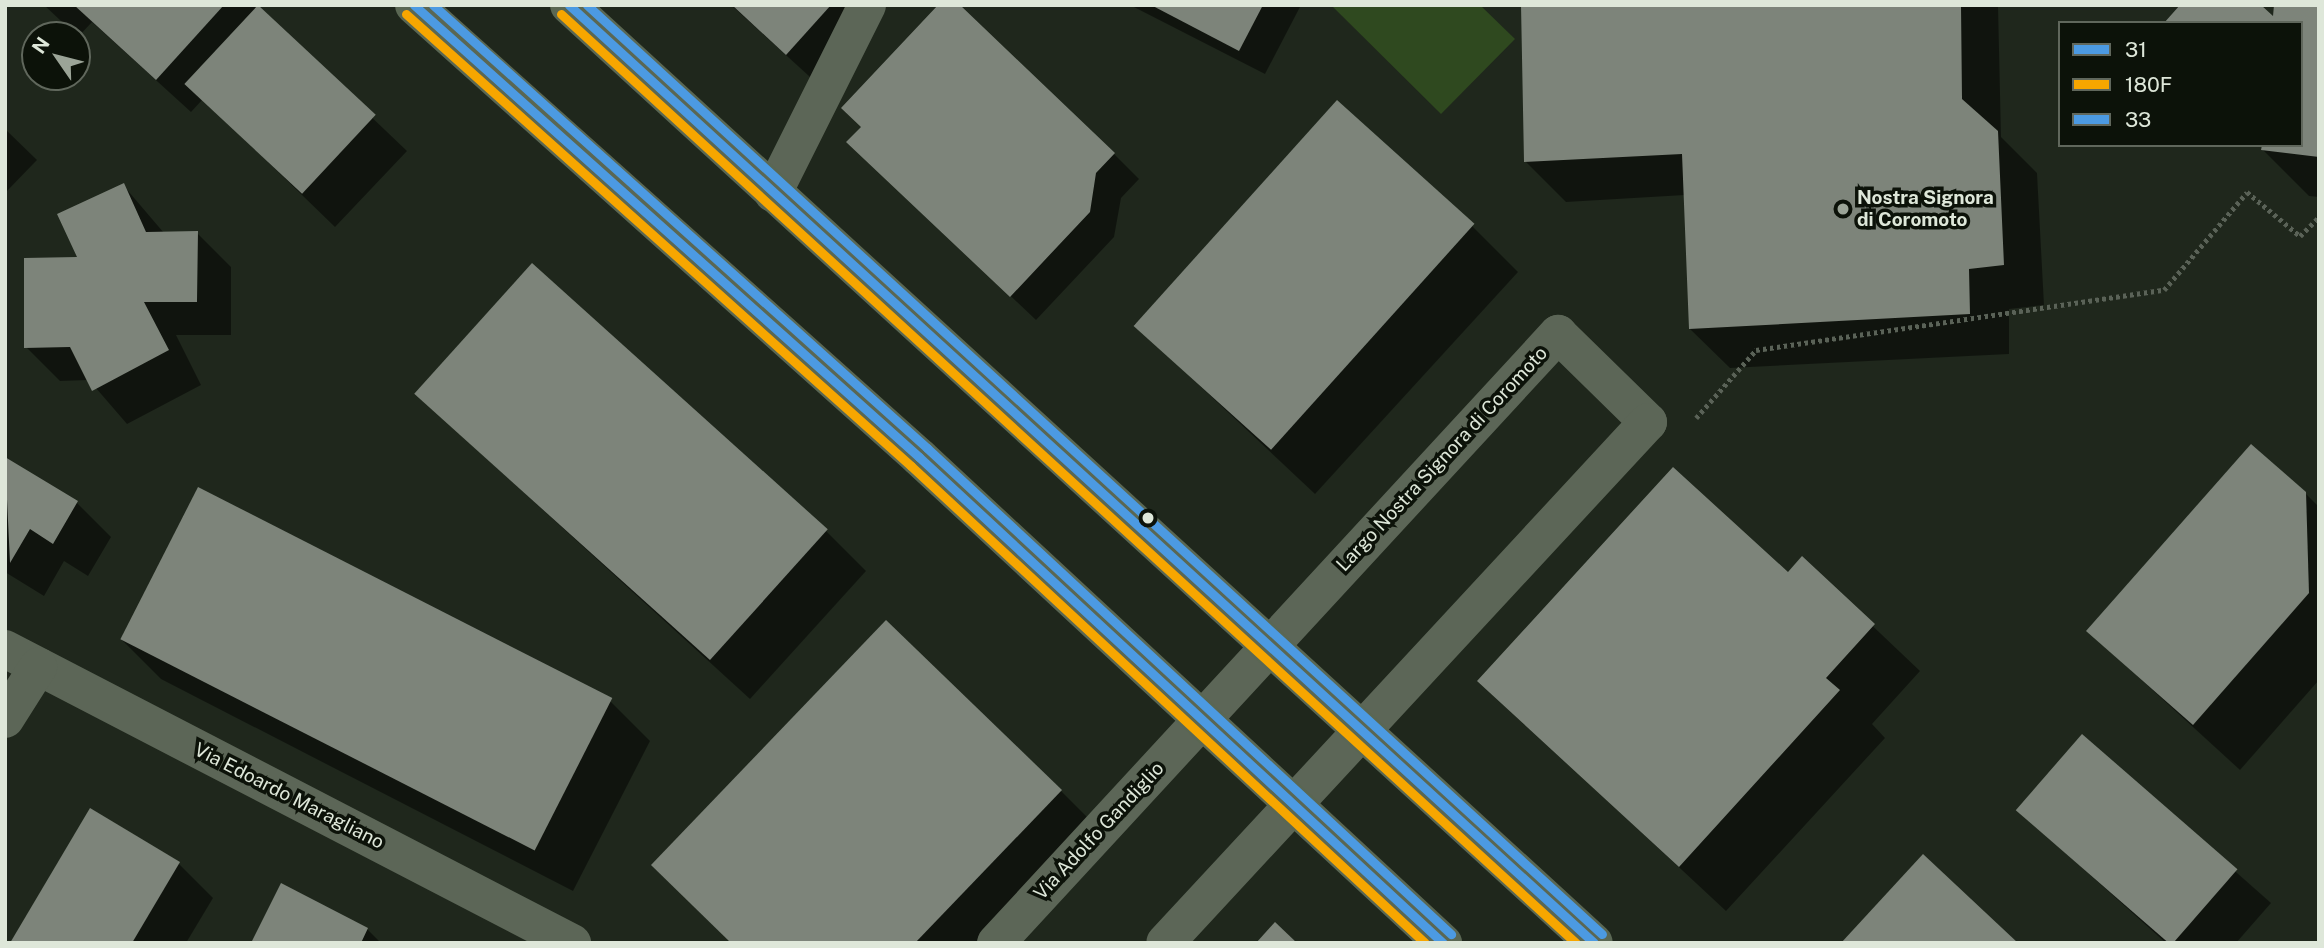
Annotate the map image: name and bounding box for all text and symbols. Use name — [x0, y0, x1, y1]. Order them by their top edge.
north arrow — [21, 21, 91, 91]
legend — [2058, 21, 2303, 147]
text: N — [27, 33, 54, 58]
text: 31 — [2125, 37, 2147, 62]
text: 180F — [2125, 72, 2172, 97]
text: 33 — [2125, 107, 2151, 132]
place label: Nostra Signora di Coromoto — [1857, 187, 1994, 231]
marker: Nostra Signora di Coromoto — [1835, 201, 1851, 217]
street label: Largo Nostra Signora di Coromoto — [1332, 342, 1552, 576]
unlabelled marker — [1141, 511, 1155, 525]
street label: Via Edoardo Maragliano — [190, 738, 388, 854]
street label: Via Adolfo Gandiglio — [1029, 757, 1169, 905]

